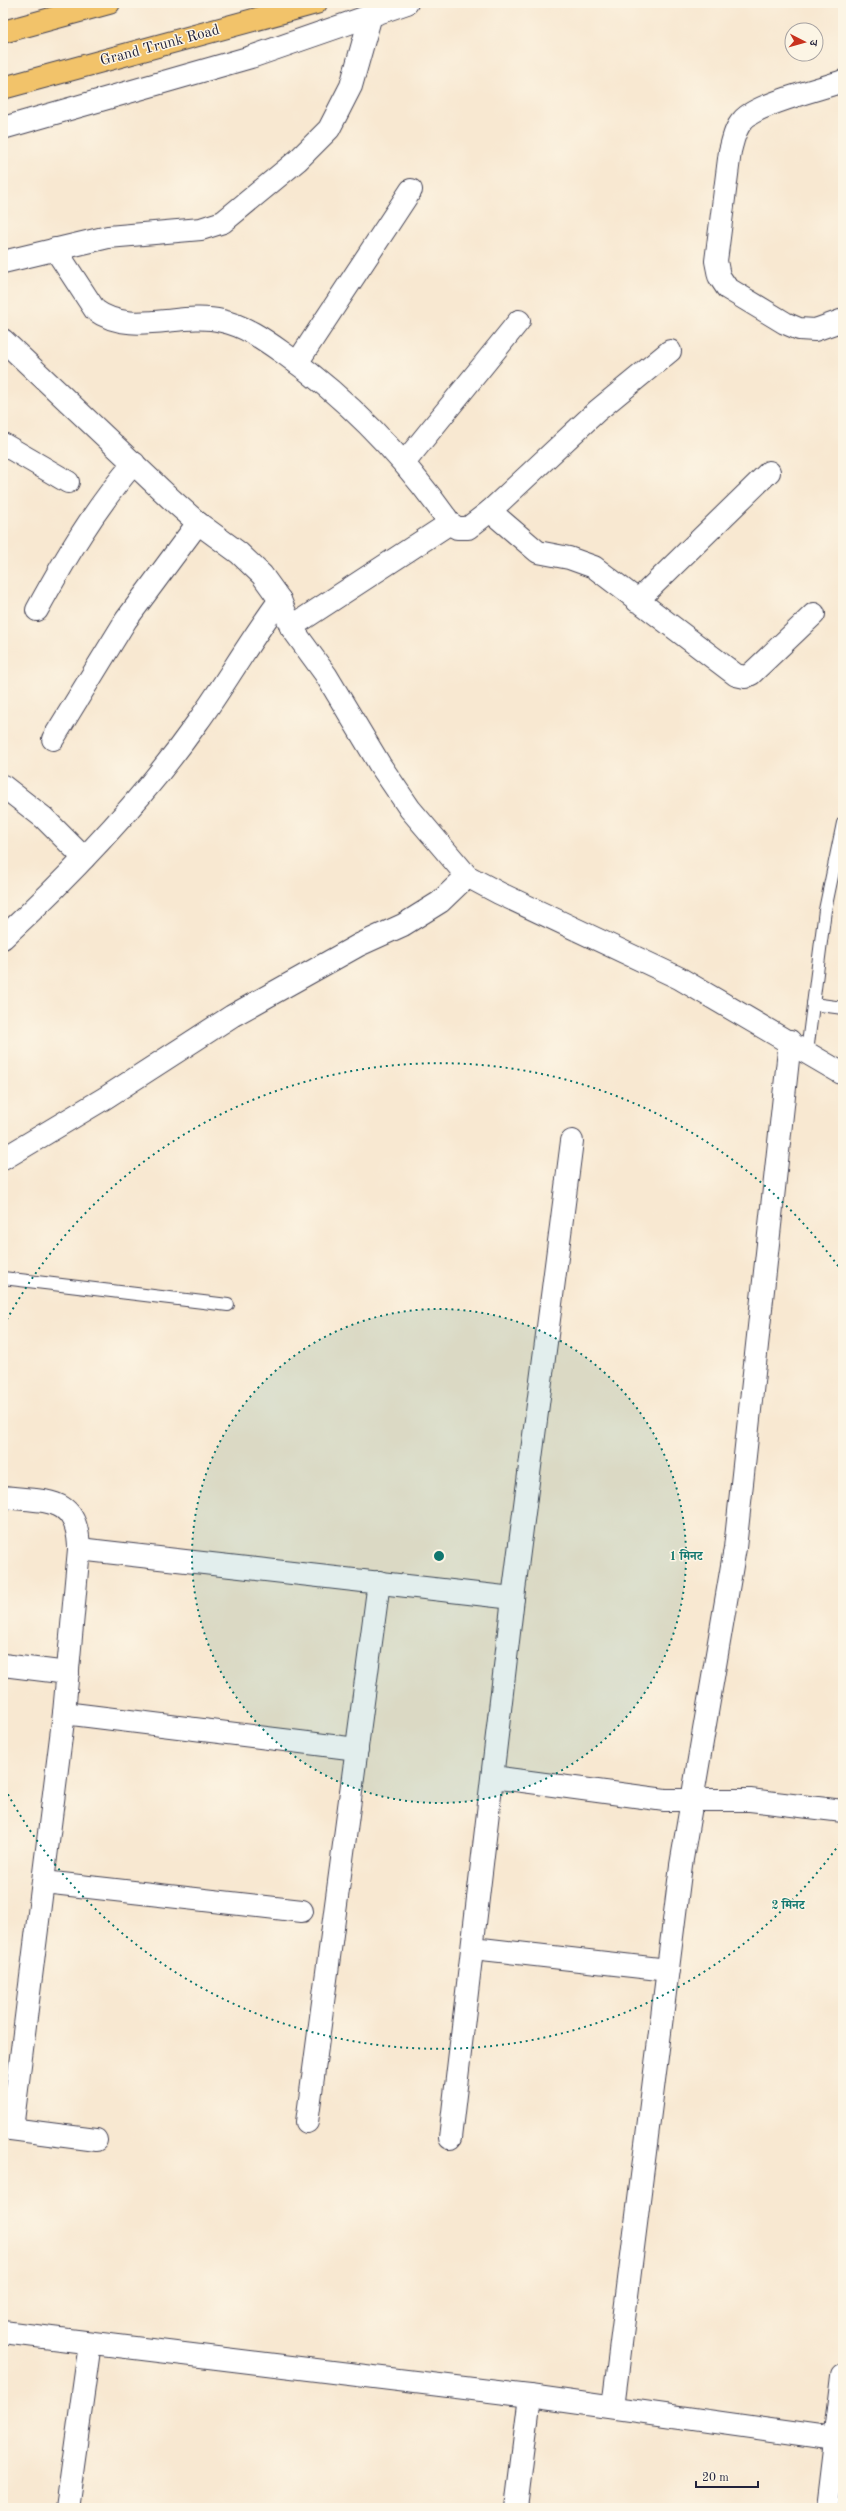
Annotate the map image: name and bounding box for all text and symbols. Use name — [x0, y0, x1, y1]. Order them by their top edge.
north arrow — [784, 22, 824, 62]
street label: Grand Trunk Road — [99, 23, 221, 69]
text: उ — [807, 39, 818, 48]
centre of rings — [432, 1549, 446, 1563]
text: 1 मिनट — [669, 1549, 704, 1563]
text: 2 मिनट — [771, 1898, 806, 1912]
scale bar — [696, 2463, 758, 2489]
text: 20 m — [702, 2472, 729, 2484]

